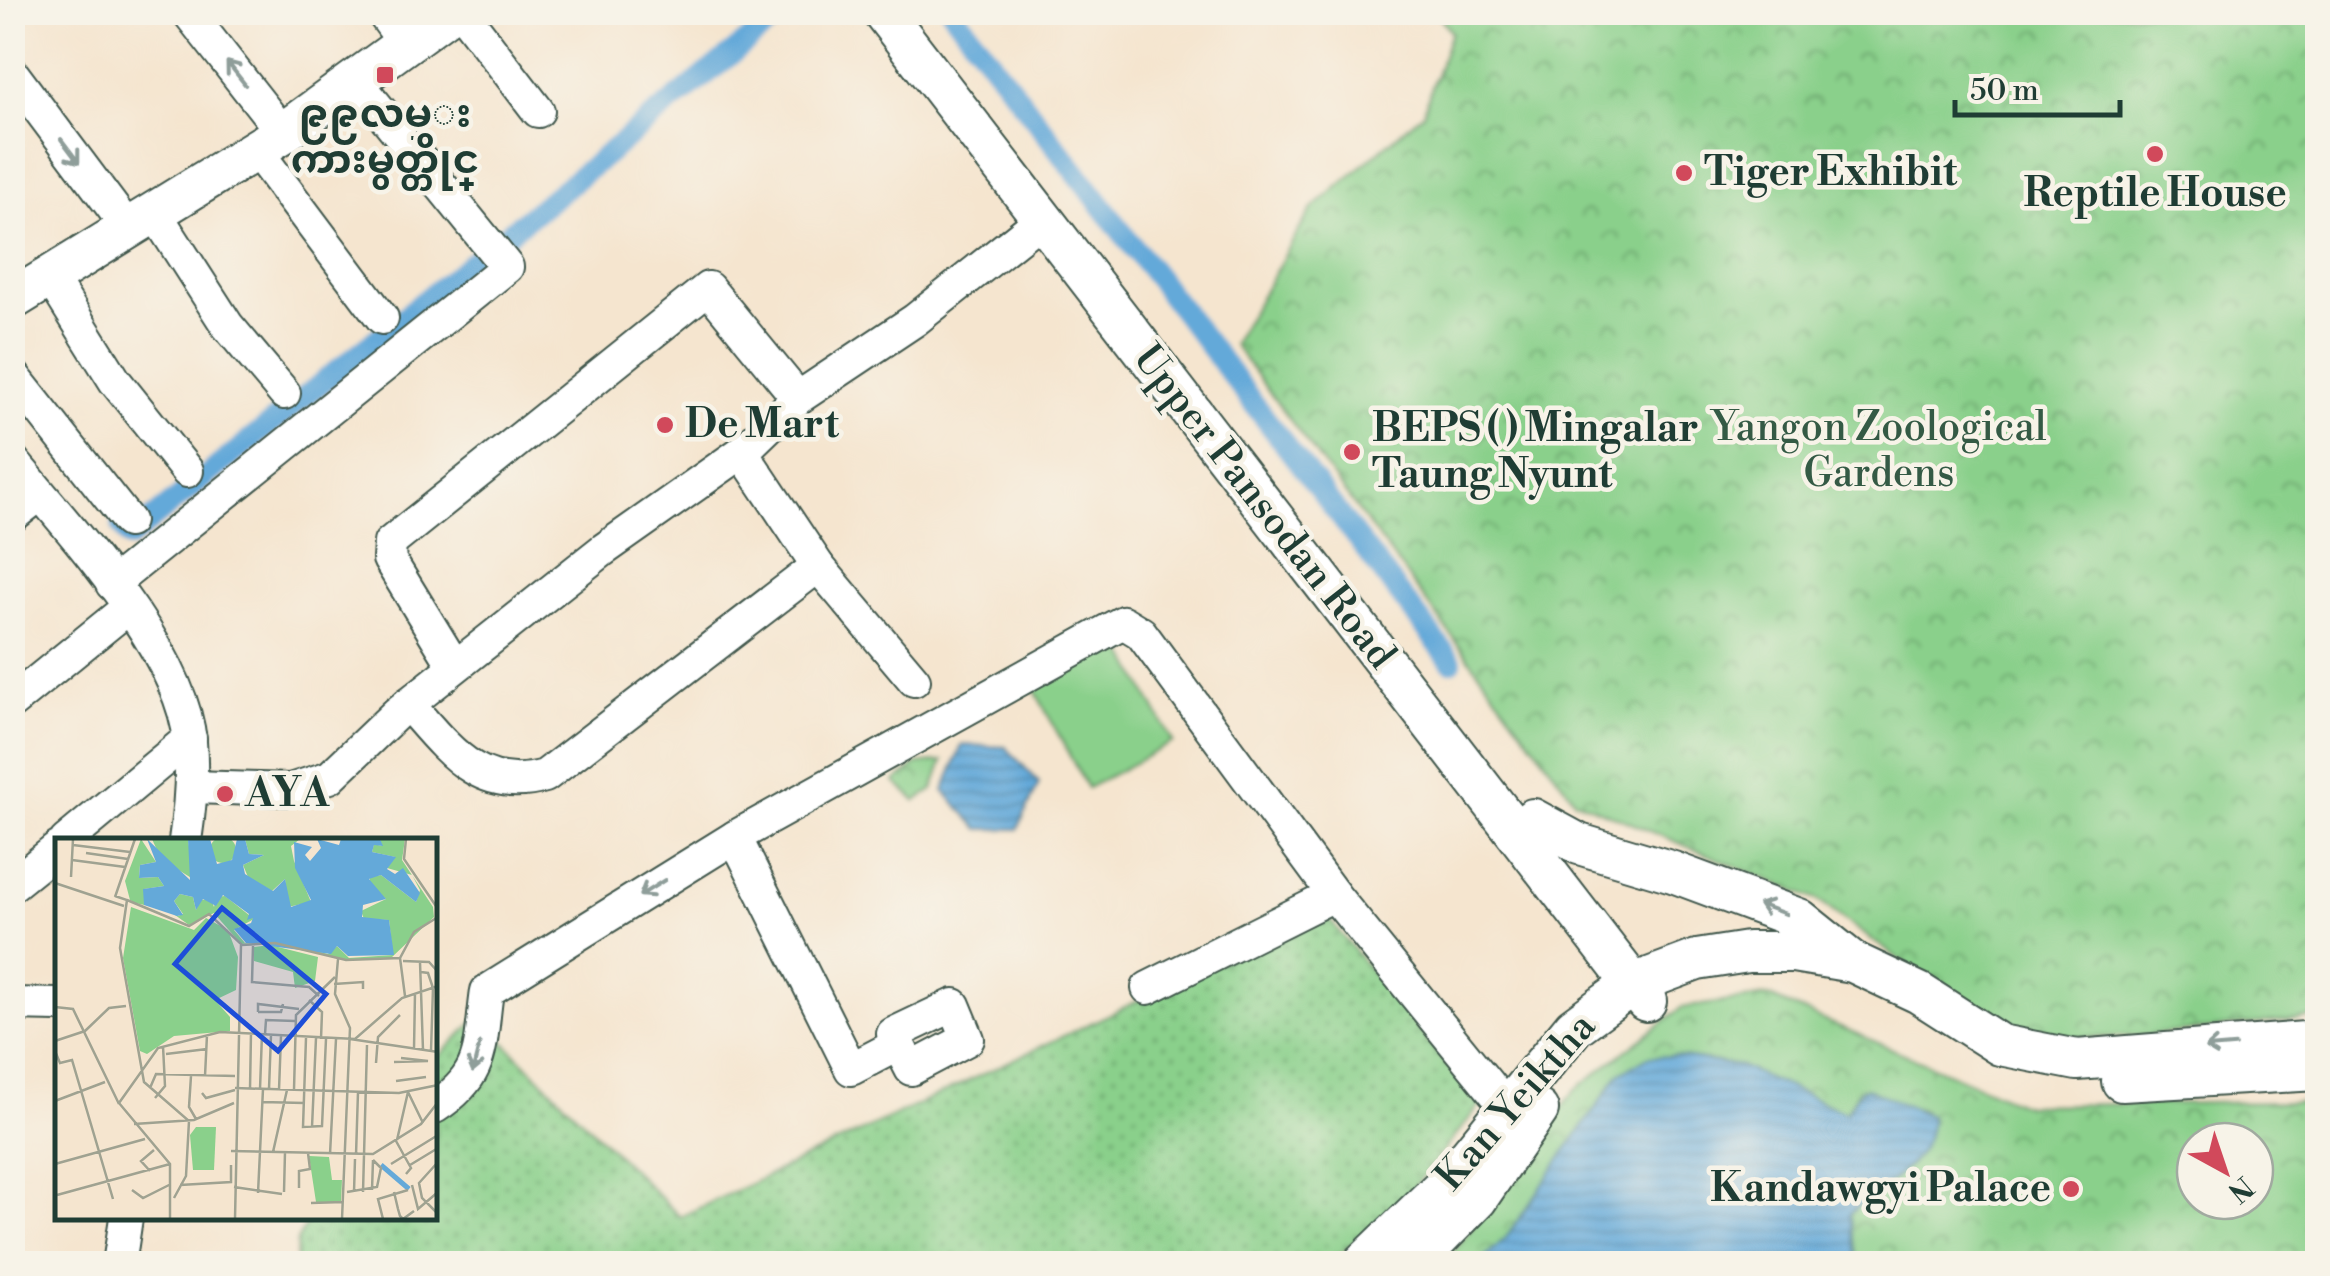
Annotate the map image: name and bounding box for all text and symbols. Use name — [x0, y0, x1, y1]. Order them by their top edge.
scale bar — [1955, 55, 2120, 117]
one-way arrow — [225, 60, 247, 86]
marker: ၉၉လမ္း ကားမွတ္တိုင္ — [374, 64, 396, 86]
text: 50 m — [1970, 72, 2039, 110]
place label: ၉၉လမ္း ကားမွတ္တိုင္ — [291, 90, 479, 191]
one-way arrow — [59, 137, 80, 164]
marker: Reptile House — [2144, 143, 2166, 165]
place label: Tiger Exhibit — [1704, 148, 1958, 198]
marker: Tiger Exhibit — [1673, 162, 1695, 184]
place label: Reptile House — [2023, 169, 2287, 219]
street label: Upper Pansodan Road — [1122, 335, 1406, 679]
place label: De Mart — [685, 400, 840, 450]
park label: Yangon Zoological Gardens — [1709, 403, 2047, 499]
place label: BEPS ( ) Mingalar Taung Nyunt — [1372, 404, 1699, 500]
marker: De Mart — [654, 414, 676, 436]
marker: BEPS ( ) Mingalar Taung Nyunt — [1341, 441, 1363, 463]
place label: AYA — [244, 769, 331, 819]
marker: AYA — [214, 783, 236, 805]
inset map — [55, 838, 438, 1221]
one-way arrow — [638, 878, 667, 899]
one-way arrow — [1758, 899, 1789, 917]
street label: Kan Yeiktha — [1425, 1002, 1607, 1201]
one-way arrow — [2205, 1037, 2237, 1056]
one-way arrow — [466, 1041, 484, 1073]
north arrow — [2175, 1121, 2275, 1221]
place label: Kandawgyi Palace — [1710, 1164, 2051, 1214]
text: N — [2220, 1168, 2260, 1210]
marker: Kandawgyi Palace — [2060, 1178, 2082, 1200]

